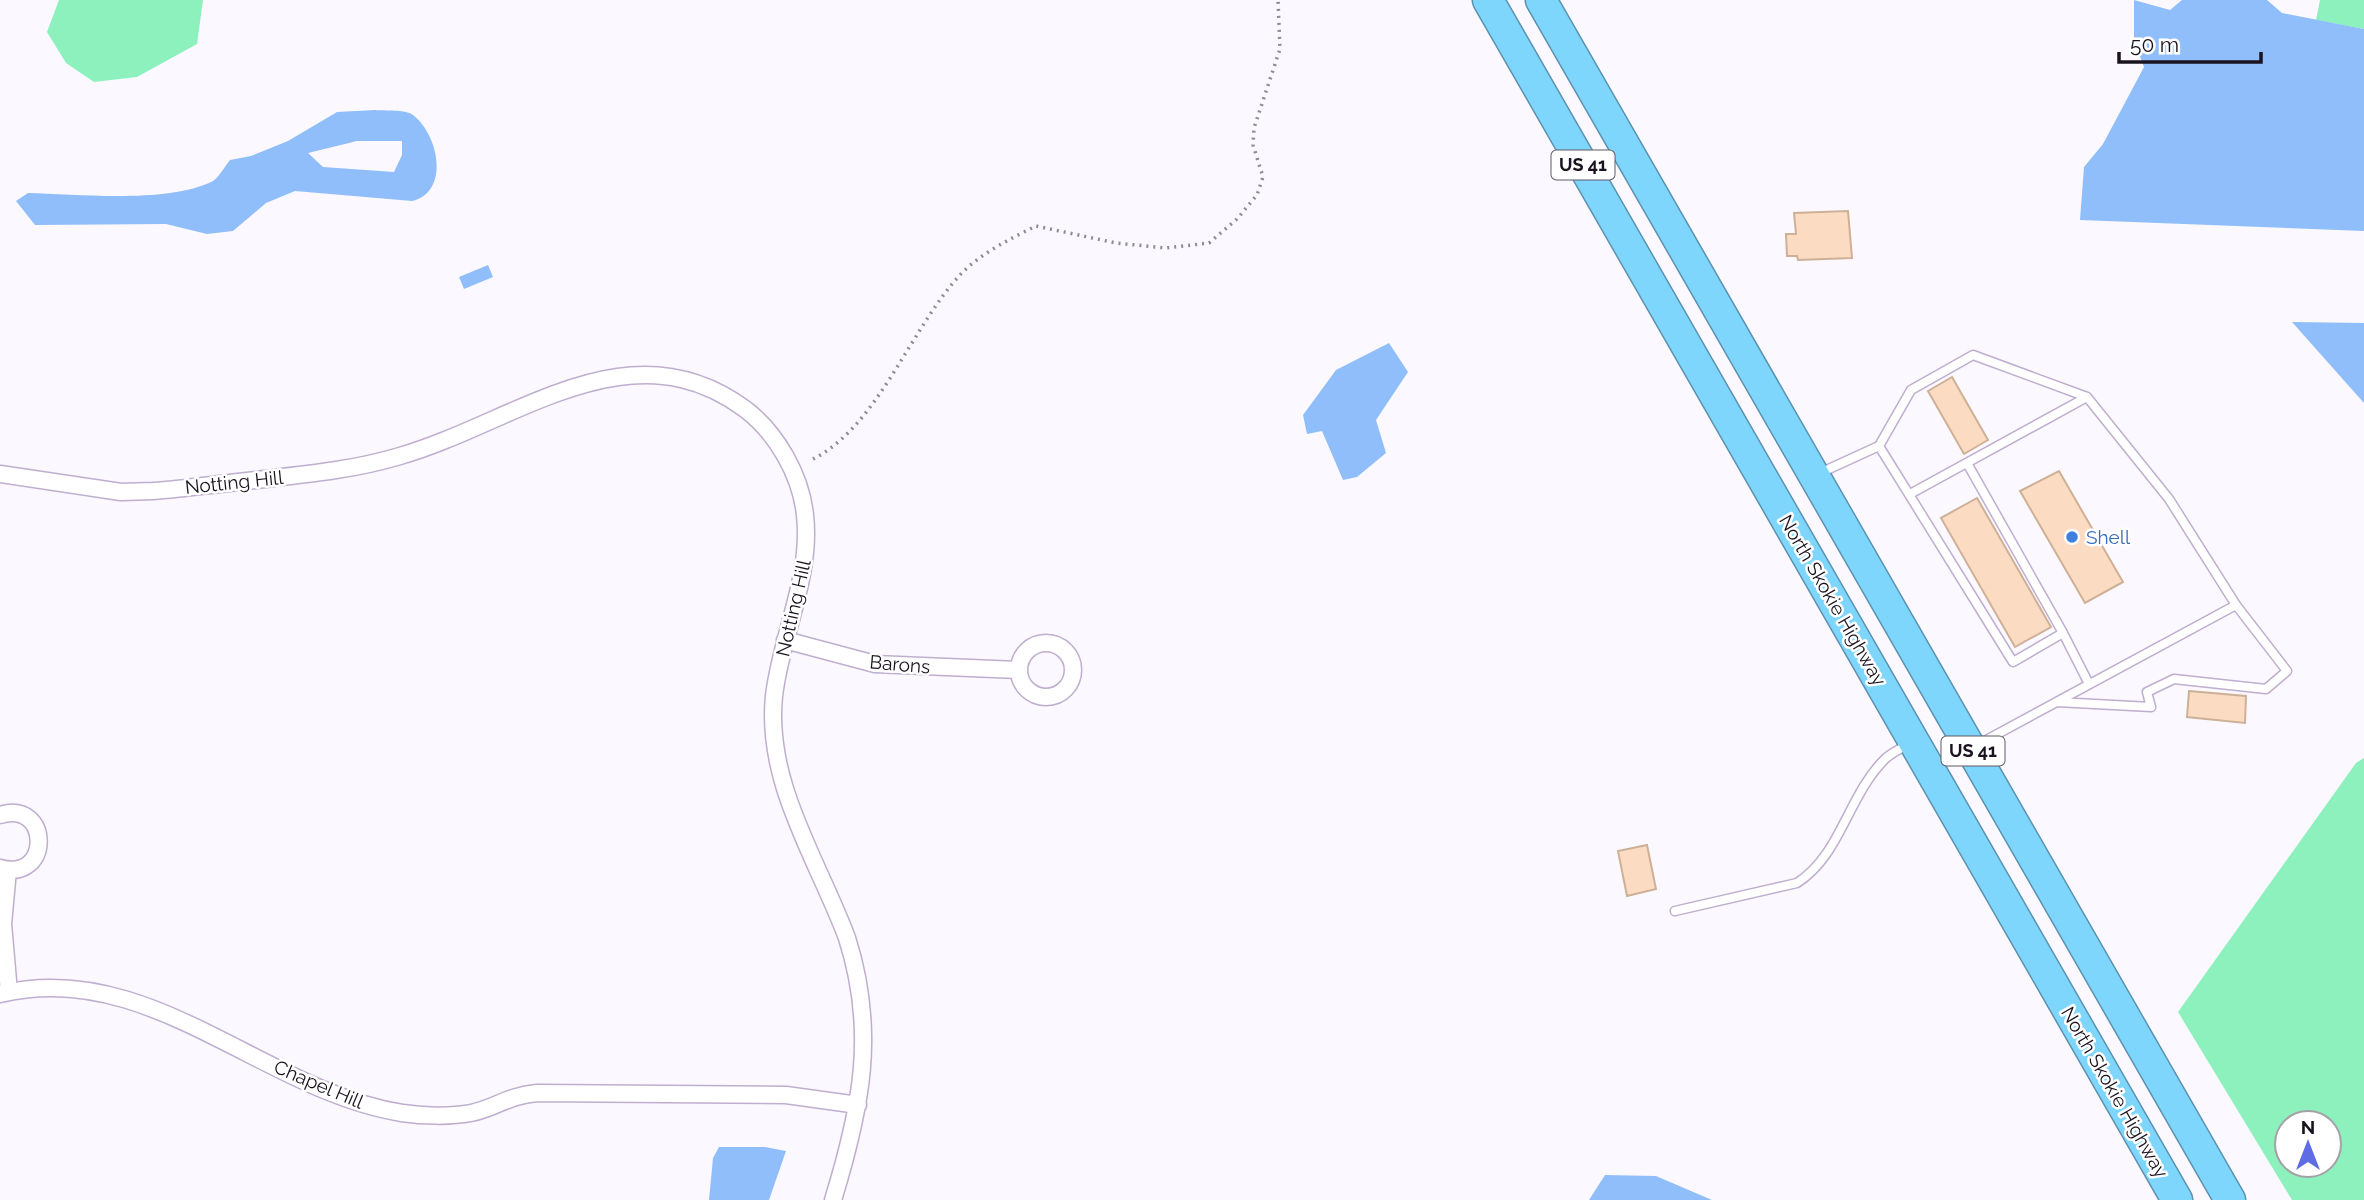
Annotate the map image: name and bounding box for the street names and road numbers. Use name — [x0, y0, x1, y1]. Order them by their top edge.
road number: US 41 — [1552, 150, 1614, 180]
street label: Notting Hill — [184, 466, 285, 498]
street label: North Skokie Highway — [1775, 511, 1891, 689]
street label: Notting Hill — [771, 557, 815, 659]
street label: Barons — [869, 650, 931, 678]
road number: US 41 — [1941, 736, 2004, 766]
street label: North Skokie Highway — [2057, 1003, 2173, 1181]
street label: Chapel Hill — [271, 1055, 368, 1113]

